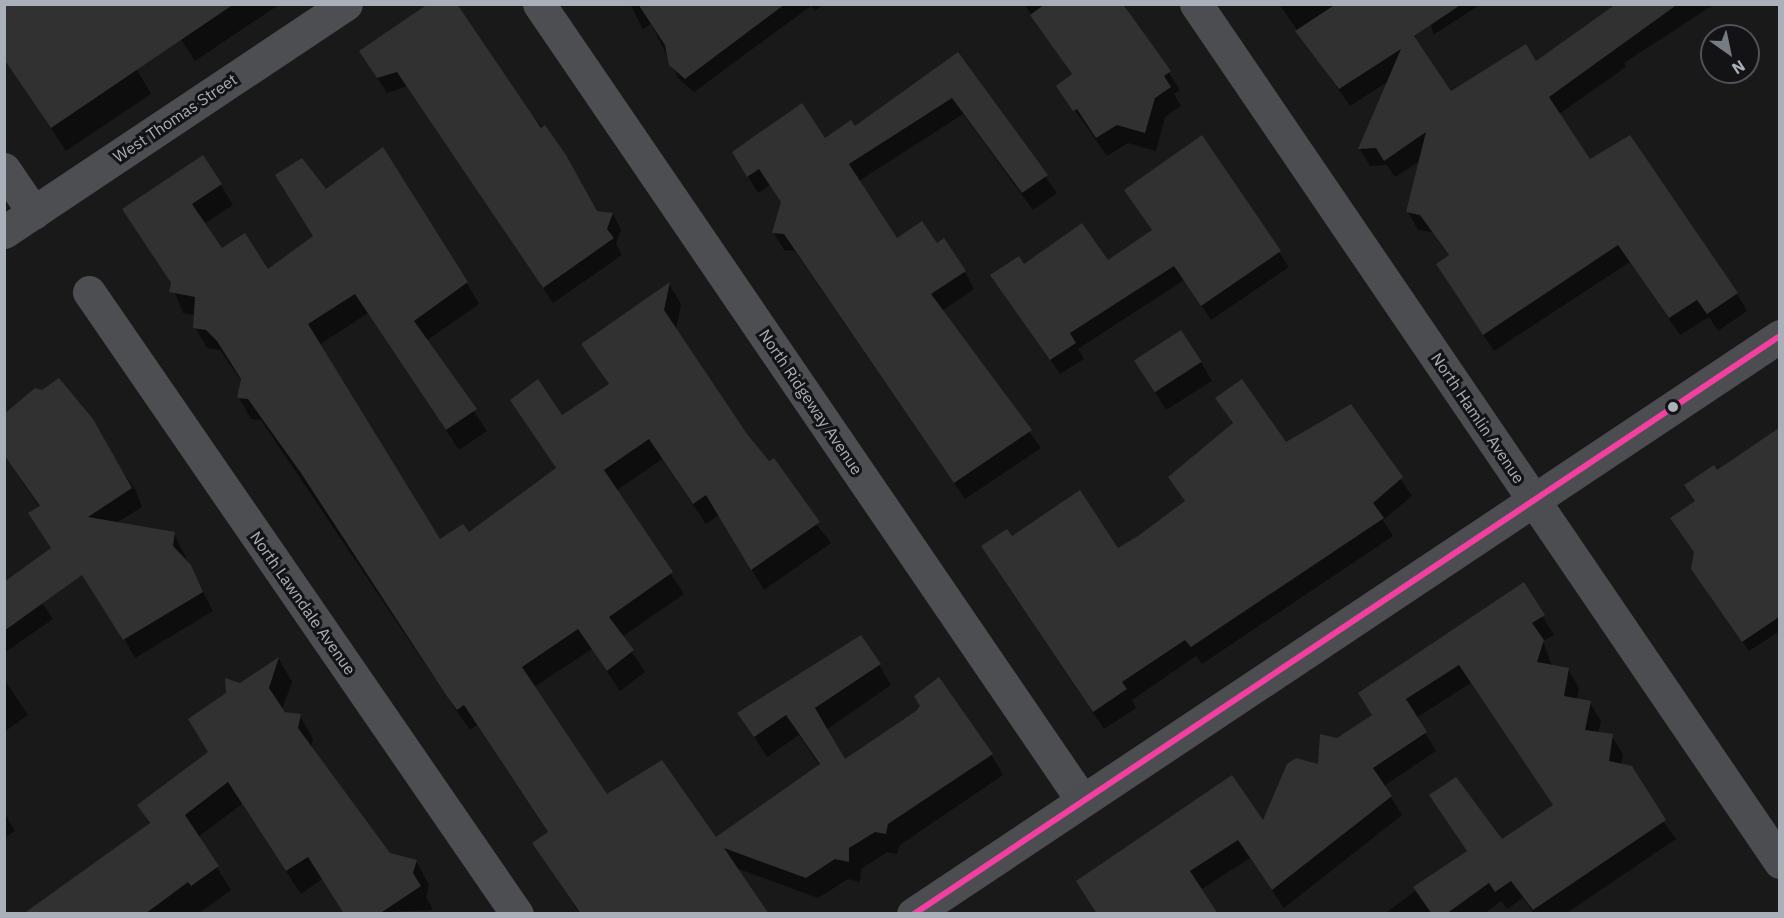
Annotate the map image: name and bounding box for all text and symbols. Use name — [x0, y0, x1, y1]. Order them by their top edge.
north arrow — [1700, 24, 1760, 84]
text: N — [1728, 56, 1749, 79]
street label: West Thomas Street — [110, 69, 240, 167]
street label: North Ridgeway Avenue — [755, 326, 867, 478]
street label: North Hamlin Avenue — [1427, 349, 1529, 487]
unlabelled marker — [1667, 401, 1679, 413]
street label: North Lawndale Avenue — [246, 528, 360, 678]

